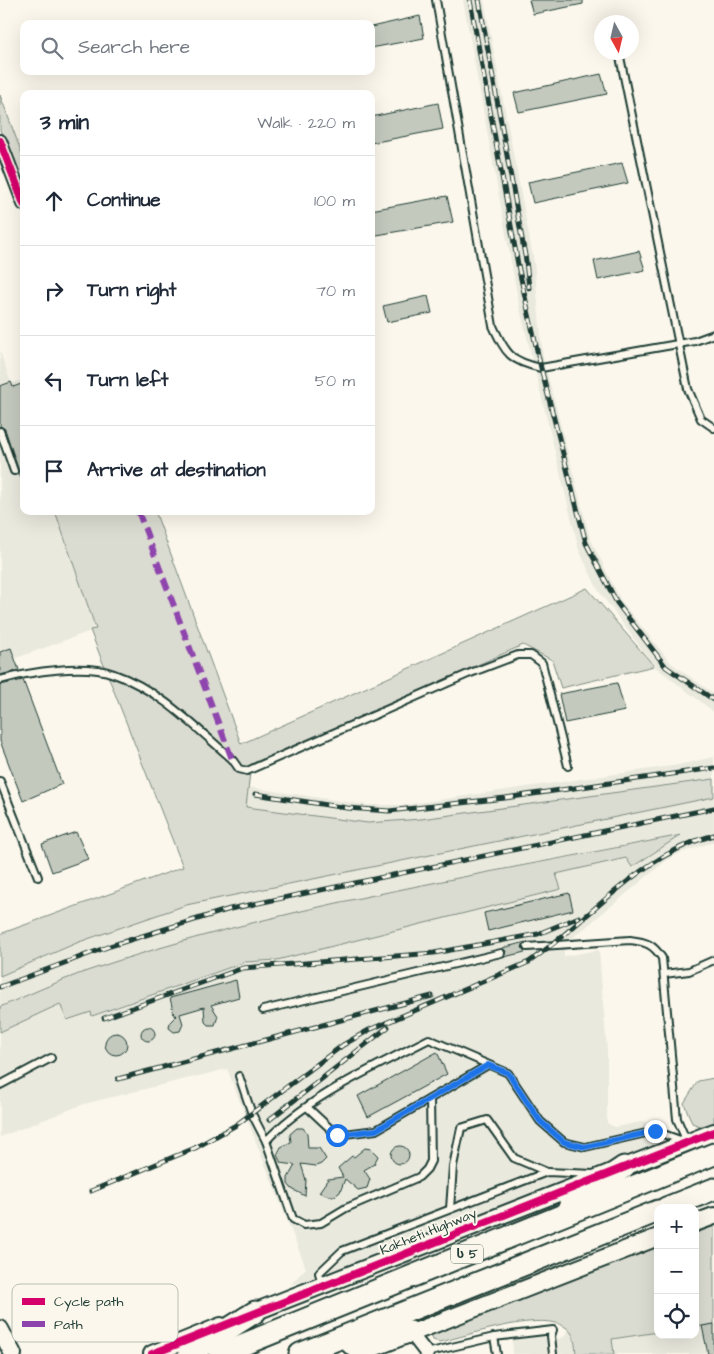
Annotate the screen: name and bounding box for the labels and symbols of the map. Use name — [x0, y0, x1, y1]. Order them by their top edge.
north arrow — [594, 15, 639, 60]
route end — [644, 1120, 667, 1143]
route start — [326, 1124, 349, 1147]
street label: Kakheti Highway — [377, 1203, 480, 1260]
road number: ს 5 — [451, 1244, 483, 1264]
legend — [12, 1284, 178, 1342]
text: Cycle path — [54, 1292, 123, 1312]
text: Path — [54, 1315, 83, 1335]

